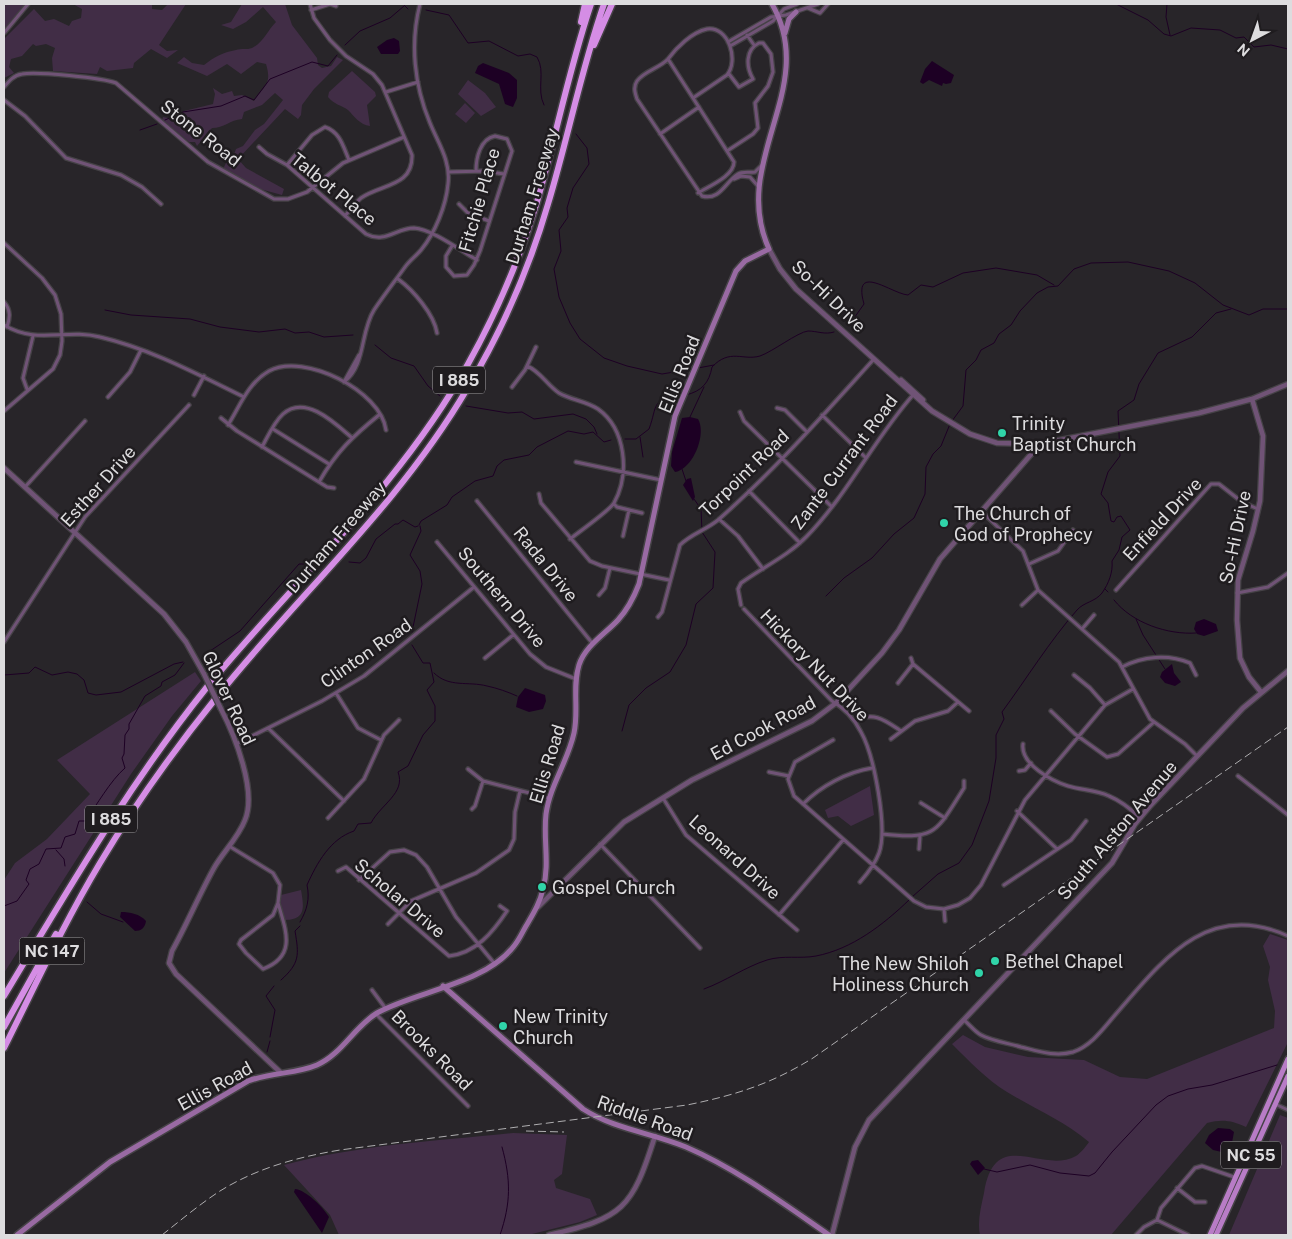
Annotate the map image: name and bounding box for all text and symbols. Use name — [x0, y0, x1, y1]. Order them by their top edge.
north arrow — [1227, 15, 1277, 65]
text: N — [1234, 40, 1253, 59]
street label: Stone Road — [157, 95, 245, 171]
street label: Durham Freeway — [501, 125, 563, 267]
street label: Fitchie Place — [454, 145, 504, 255]
street label: Talbot Place — [287, 148, 381, 230]
street label: So-Hi Drive — [788, 255, 870, 337]
street label: Ellis Road — [654, 332, 704, 416]
road number: I 885 — [433, 366, 485, 394]
street label: Zante Currant Road — [786, 390, 902, 534]
place label: Trinity Baptist Church — [1012, 413, 1136, 455]
street label: Torpoint Road — [695, 425, 793, 521]
marker: Trinity Baptist Church — [996, 427, 1008, 439]
street label: Esther Drive — [56, 441, 140, 531]
street label: Enfield Drive — [1118, 473, 1206, 565]
street label: Durham Freeway — [282, 477, 391, 597]
street label: So-Hi Drive — [1215, 488, 1255, 586]
place label: The Church of God of Prophecy — [954, 503, 1093, 545]
marker: The Church of God of Prophecy — [938, 517, 950, 529]
street label: Rada Drive — [509, 522, 583, 606]
street label: Southern Drive — [454, 542, 550, 652]
street label: Hickory Nut Drive — [756, 605, 874, 725]
street label: Clinton Road — [316, 614, 416, 692]
street label: Glover Road — [198, 648, 260, 748]
street label: Ed Cook Road — [707, 691, 819, 765]
street label: Ellis Road — [525, 722, 569, 806]
street label: South Alston Avenue — [1053, 756, 1181, 904]
road number: I 885 — [85, 806, 137, 832]
street label: Leonard Drive — [685, 810, 785, 904]
street label: Scholar Drive — [350, 854, 450, 942]
place label: Gospel Church — [552, 877, 675, 898]
marker: Gospel Church — [536, 881, 548, 893]
road number: NC 147 — [20, 938, 84, 964]
place label: Bethel Chapel — [1005, 951, 1123, 972]
place label: The New Shiloh Holiness Church — [832, 953, 969, 995]
marker: Bethel Chapel — [989, 955, 1001, 967]
marker: The New Shiloh Holiness Church — [973, 967, 985, 979]
street label: Brooks Road — [387, 1005, 477, 1095]
place label: New Trinity Church — [513, 1006, 608, 1048]
marker: New Trinity Church — [497, 1020, 509, 1032]
street label: Ellis Road — [174, 1057, 256, 1115]
street label: Riddle Road — [594, 1091, 696, 1145]
road number: NC 55 — [1221, 1142, 1281, 1168]

